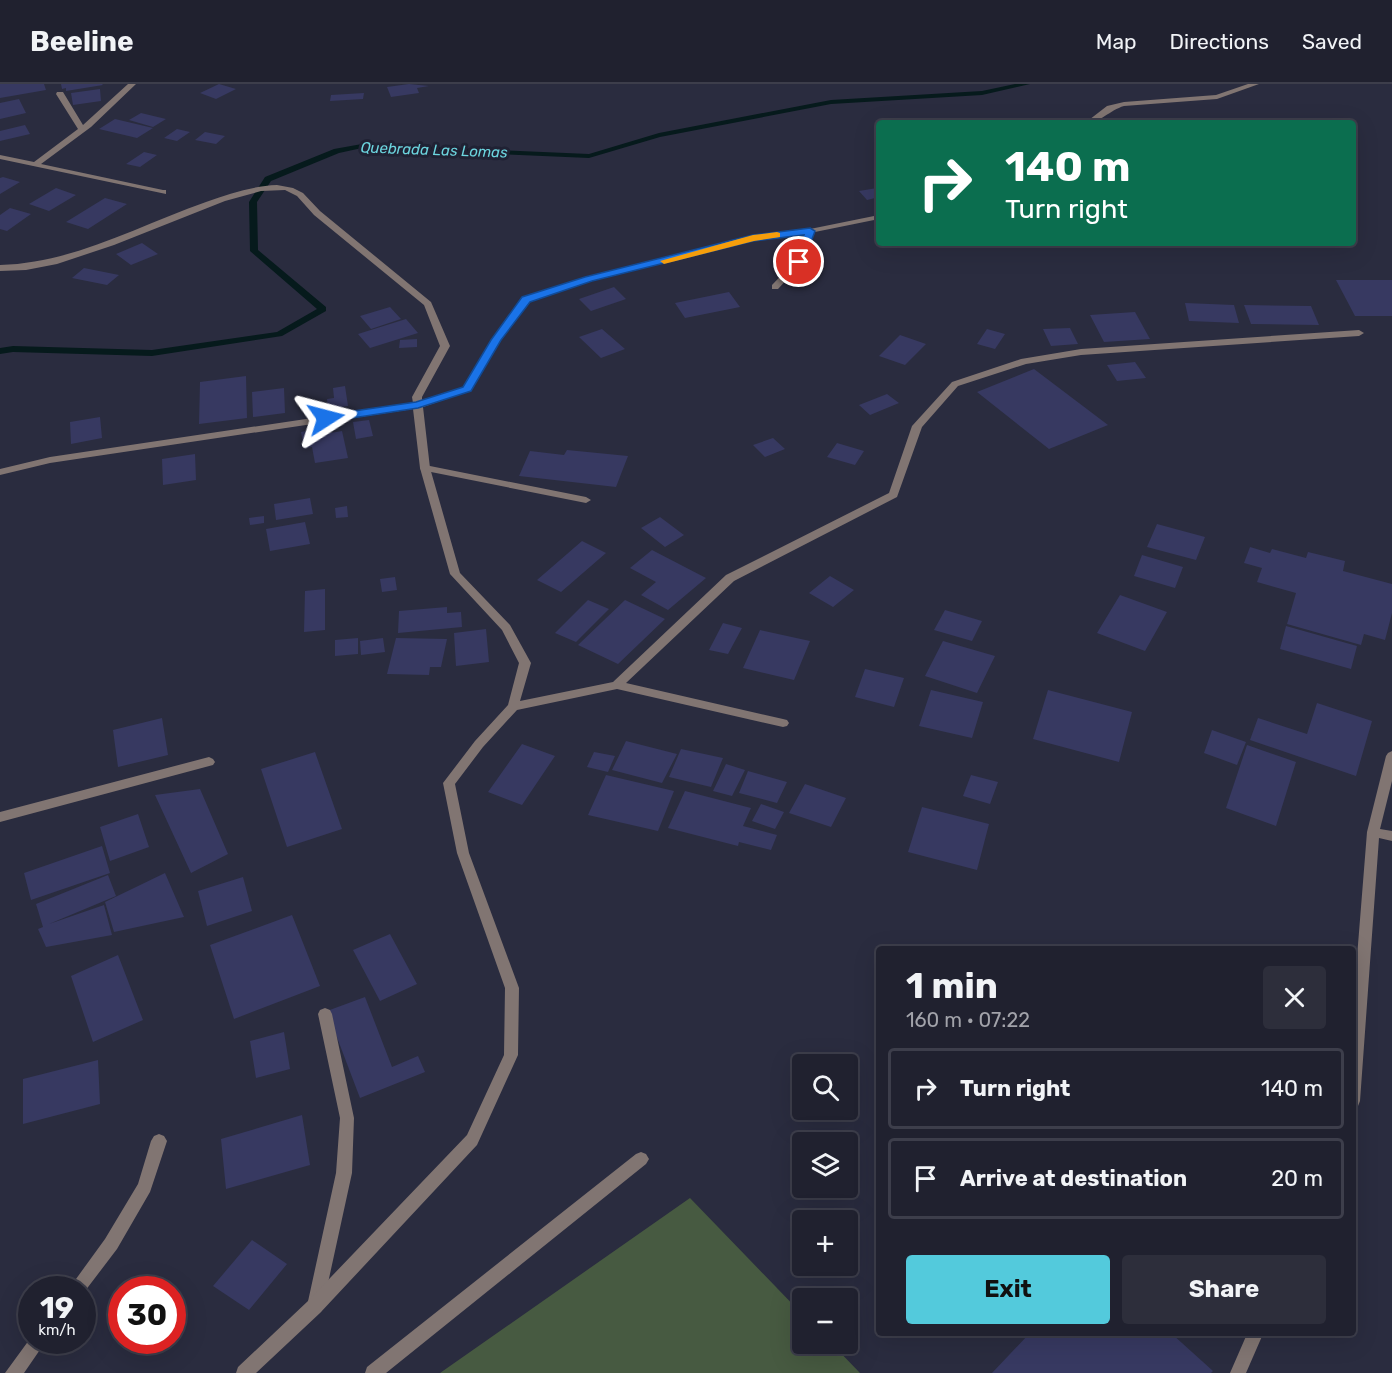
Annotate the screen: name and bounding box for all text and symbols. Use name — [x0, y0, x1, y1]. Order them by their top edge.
text: Beeline — [30, 25, 134, 58]
text: Map — [1096, 29, 1137, 54]
text: Directions — [1170, 29, 1269, 54]
text: Saved — [1302, 29, 1362, 54]
water label: Quebrada Las Lomas — [360, 138, 508, 162]
text: 140 m — [1005, 142, 1131, 192]
icon: right — [906, 144, 984, 222]
text: Turn right — [1005, 193, 1128, 225]
pin — [773, 236, 824, 287]
icon: arrive — [782, 245, 815, 278]
position arrow — [294, 386, 358, 450]
text: 1 min — [906, 964, 998, 1007]
button: close — [1263, 966, 1326, 1029]
text: 160 m · 07:22 — [906, 1008, 1030, 1032]
map controls — [792, 1054, 858, 1354]
button: search — [792, 1054, 858, 1120]
icon: right — [909, 1072, 942, 1105]
text: Turn right — [960, 1075, 1070, 1102]
text: 140 m — [1261, 1075, 1323, 1102]
button: layers — [792, 1132, 858, 1198]
icon: arrive — [909, 1162, 942, 1195]
text: Arrive at destination — [960, 1165, 1187, 1192]
text: 20 m — [1271, 1165, 1323, 1192]
button: + — [792, 1210, 858, 1276]
button: Exit — [906, 1255, 1110, 1324]
button: Share — [1122, 1255, 1326, 1324]
speed limit sign: 30 — [108, 1276, 186, 1354]
button: − — [792, 1288, 858, 1354]
text: 19 — [40, 1290, 74, 1326]
text: km/h — [38, 1321, 76, 1339]

